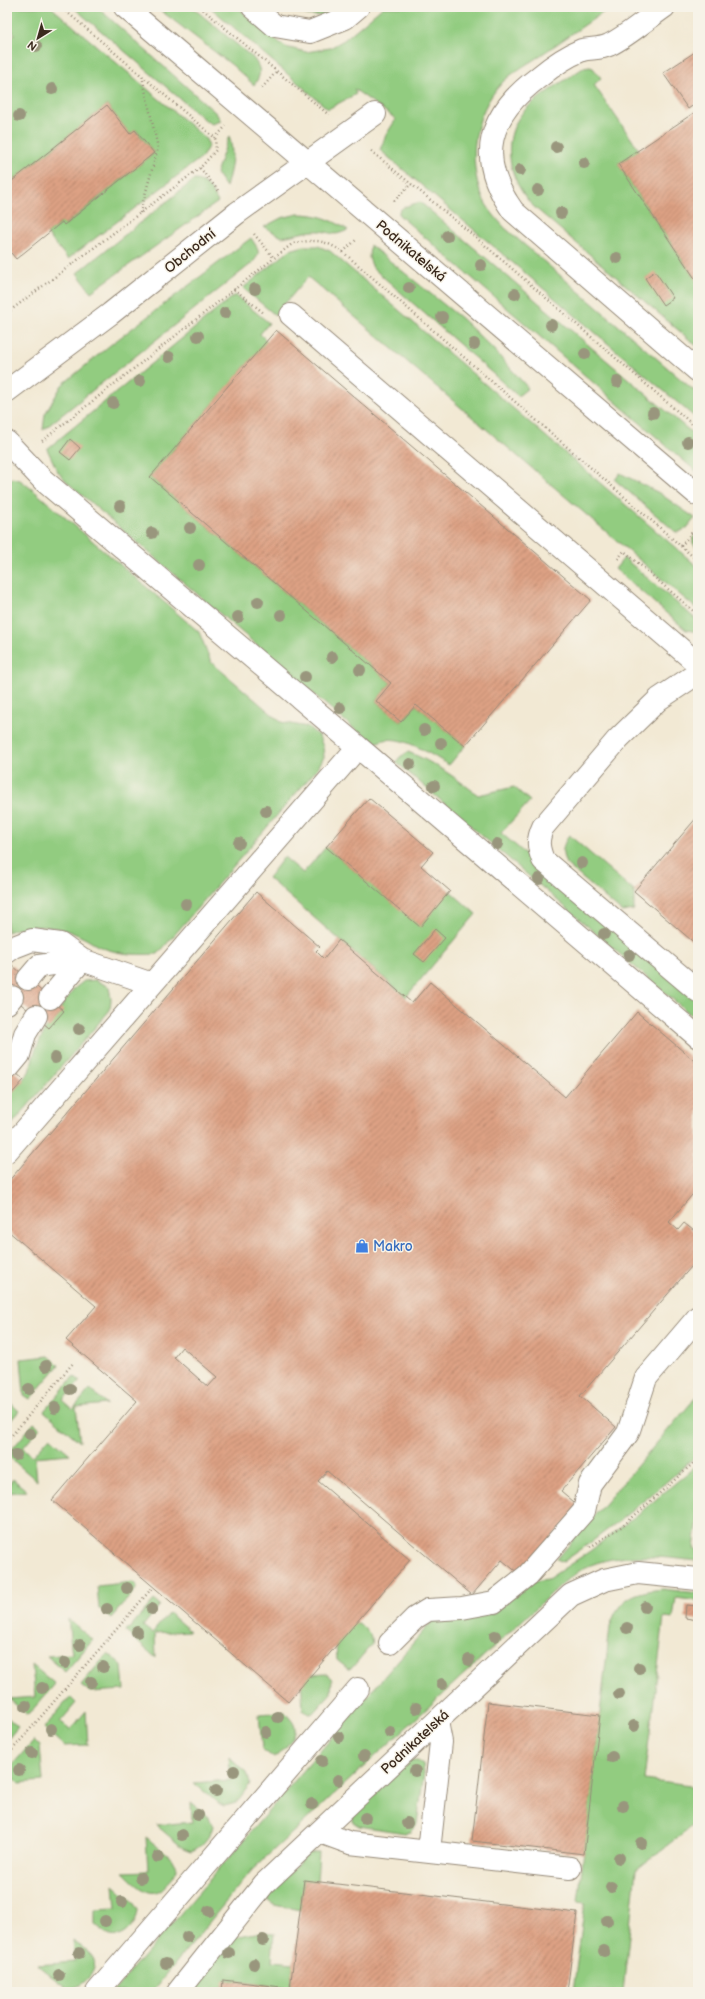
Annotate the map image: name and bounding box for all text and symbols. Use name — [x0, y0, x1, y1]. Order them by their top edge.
north arrow — [18, 18, 58, 58]
text: N — [25, 38, 39, 53]
street label: Podnikatelská — [372, 217, 450, 285]
street label: Obchodní — [161, 225, 220, 277]
shop icon: Makro — [354, 1238, 370, 1254]
place label: Makro — [373, 1238, 413, 1255]
street label: Podnikatelská — [377, 1706, 453, 1778]

